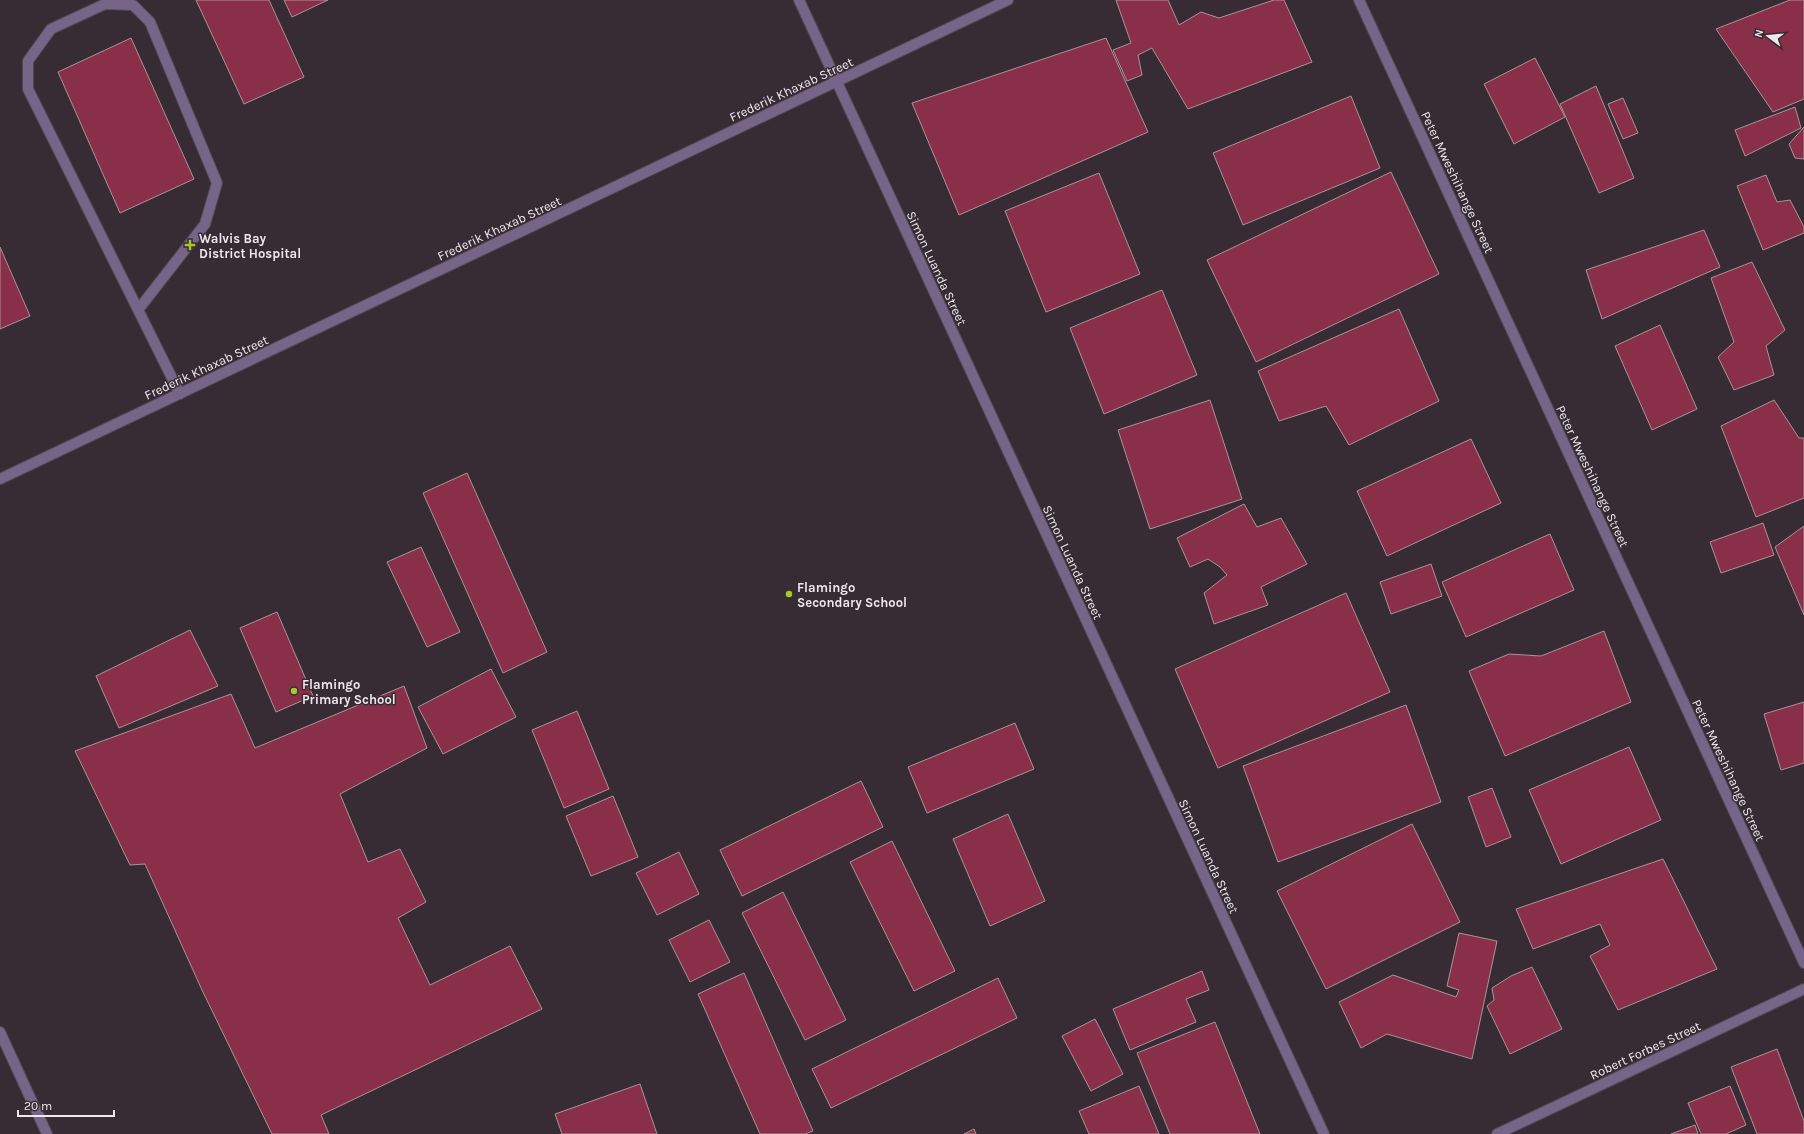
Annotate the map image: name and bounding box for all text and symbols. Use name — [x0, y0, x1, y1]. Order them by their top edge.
north arrow — [1748, 16, 1788, 56]
text: N — [1752, 28, 1766, 39]
street label: Frederik Khaxab Street — [727, 54, 856, 125]
street label: Peter Mweshihange Street — [1418, 109, 1497, 255]
street label: Frederik Khaxab Street — [435, 193, 564, 264]
street label: Simon Luanda Street — [903, 209, 970, 328]
place label: Walvis Bay District Hospital — [199, 231, 301, 261]
marker: Walvis Bay District Hospital — [184, 239, 196, 251]
street label: Frederik Khaxab Street — [142, 332, 271, 403]
street label: Peter Mweshihange Street — [1553, 403, 1632, 549]
street label: Simon Luanda Street — [1039, 503, 1106, 622]
place label: Flamingo Secondary School — [797, 580, 907, 610]
marker: Flamingo Secondary School — [784, 589, 794, 599]
place label: Flamingo Primary School — [302, 677, 396, 707]
marker: Flamingo Primary School — [289, 686, 299, 696]
street label: Peter Mweshihange Street — [1689, 697, 1768, 843]
street label: Simon Luanda Street — [1175, 797, 1242, 916]
street label: Robert Forbes Street — [1588, 1018, 1703, 1083]
scale bar — [18, 1092, 114, 1118]
text: 20 m — [24, 1099, 52, 1113]

